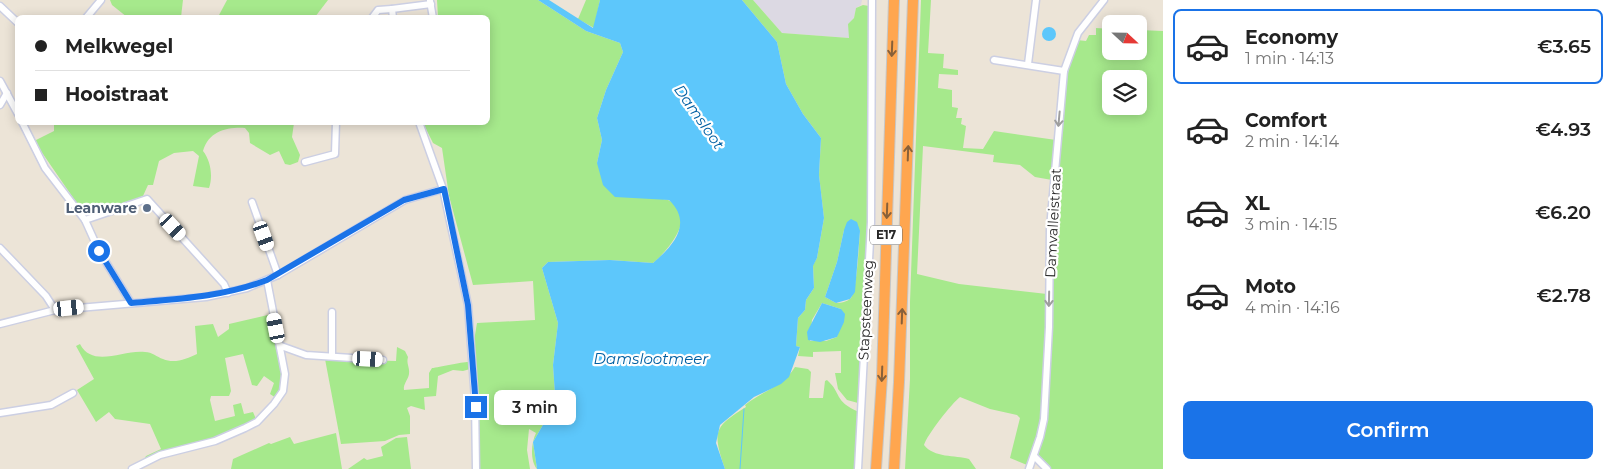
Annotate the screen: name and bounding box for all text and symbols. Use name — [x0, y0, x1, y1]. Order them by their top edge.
north arrow — [1102, 15, 1148, 60]
map controls — [1102, 15, 1147, 115]
icon: car — [1185, 24, 1230, 69]
text: Economy — [1245, 26, 1338, 49]
text: Melkwegel — [65, 35, 173, 58]
text: €3.65 — [1537, 35, 1591, 58]
one-way arrow — [887, 40, 897, 56]
text: 1 min · 14:13 — [1245, 49, 1334, 68]
button: layers — [1102, 70, 1147, 115]
water label: Damsloot — [670, 81, 729, 153]
text: Hooistraat — [65, 83, 168, 106]
icon: car — [1185, 107, 1230, 152]
text: Comfort — [1245, 109, 1327, 132]
one-way arrow — [1054, 111, 1064, 127]
text: €4.93 — [1535, 118, 1591, 141]
text: 2 min · 14:14 — [1245, 132, 1339, 151]
one-way arrow — [903, 146, 913, 162]
street label: Damvalleistraat — [1041, 167, 1065, 278]
icon: car — [1185, 190, 1230, 235]
text: XL — [1245, 192, 1270, 215]
place label: Leanware — [66, 199, 137, 217]
text: €6.20 — [1535, 201, 1591, 224]
marker: Leanware — [141, 202, 153, 214]
one-way arrow — [882, 202, 892, 219]
car — [157, 211, 188, 243]
text: 3 min · 14:15 — [1245, 215, 1337, 234]
car — [251, 219, 276, 253]
road number: E17 — [870, 226, 902, 244]
route start — [88, 240, 110, 262]
street label: Stapsteenweg — [854, 259, 878, 361]
icon: car — [1185, 273, 1230, 318]
text: Moto — [1245, 275, 1296, 298]
text: €2.78 — [1537, 284, 1591, 307]
one-way arrow — [1044, 290, 1054, 307]
text: 4 min · 14:16 — [1245, 298, 1340, 317]
car — [53, 299, 84, 317]
one-way arrow — [897, 308, 907, 324]
car — [265, 312, 286, 344]
water label: Damslootmeer — [594, 349, 709, 368]
car — [352, 351, 383, 367]
one-way arrow — [877, 365, 887, 381]
callout: 3 min — [494, 390, 576, 424]
route end — [465, 396, 487, 418]
text: 3 min — [512, 398, 558, 417]
button: Confirm — [1183, 401, 1593, 459]

